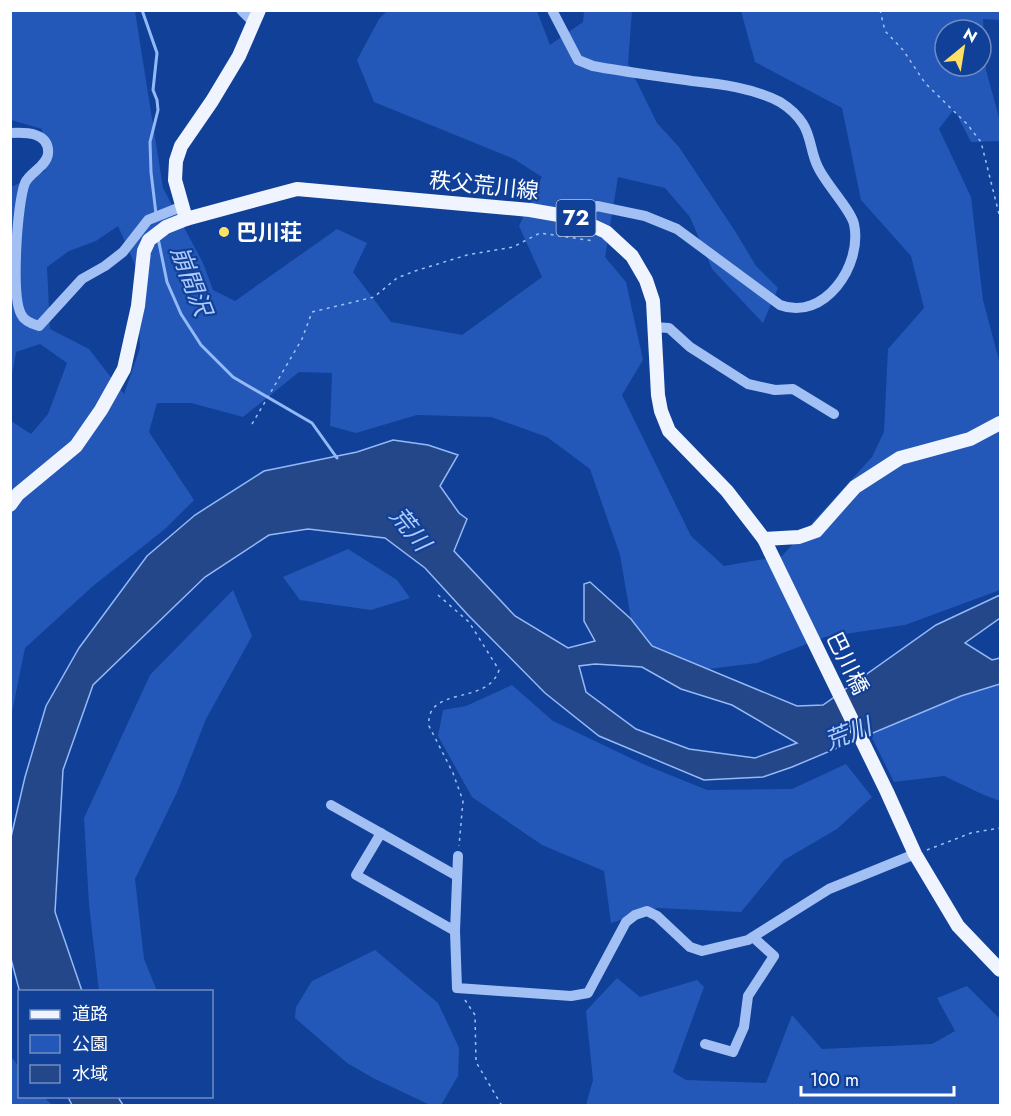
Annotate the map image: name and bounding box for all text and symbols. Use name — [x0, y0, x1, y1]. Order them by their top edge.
north arrow — [933, 18, 993, 78]
text: N — [959, 22, 982, 49]
street label: 秩父荒川線 — [428, 163, 540, 207]
road number: 72 — [556, 200, 596, 236]
place label: 巴川荘 — [236, 216, 302, 248]
marker: 巴川荘 — [217, 225, 231, 239]
water label: 崩間沢 — [162, 241, 222, 324]
water label: 荒川 — [382, 499, 441, 561]
street label: 巴川橋 — [819, 626, 877, 700]
water label: 荒川 — [819, 708, 879, 758]
legend — [18, 990, 213, 1098]
text: 道路 — [72, 1001, 108, 1027]
text: 公園 — [72, 1031, 108, 1057]
scale bar — [801, 1059, 954, 1097]
text: 水域 — [72, 1061, 108, 1087]
text: 100 m — [810, 1067, 859, 1093]

